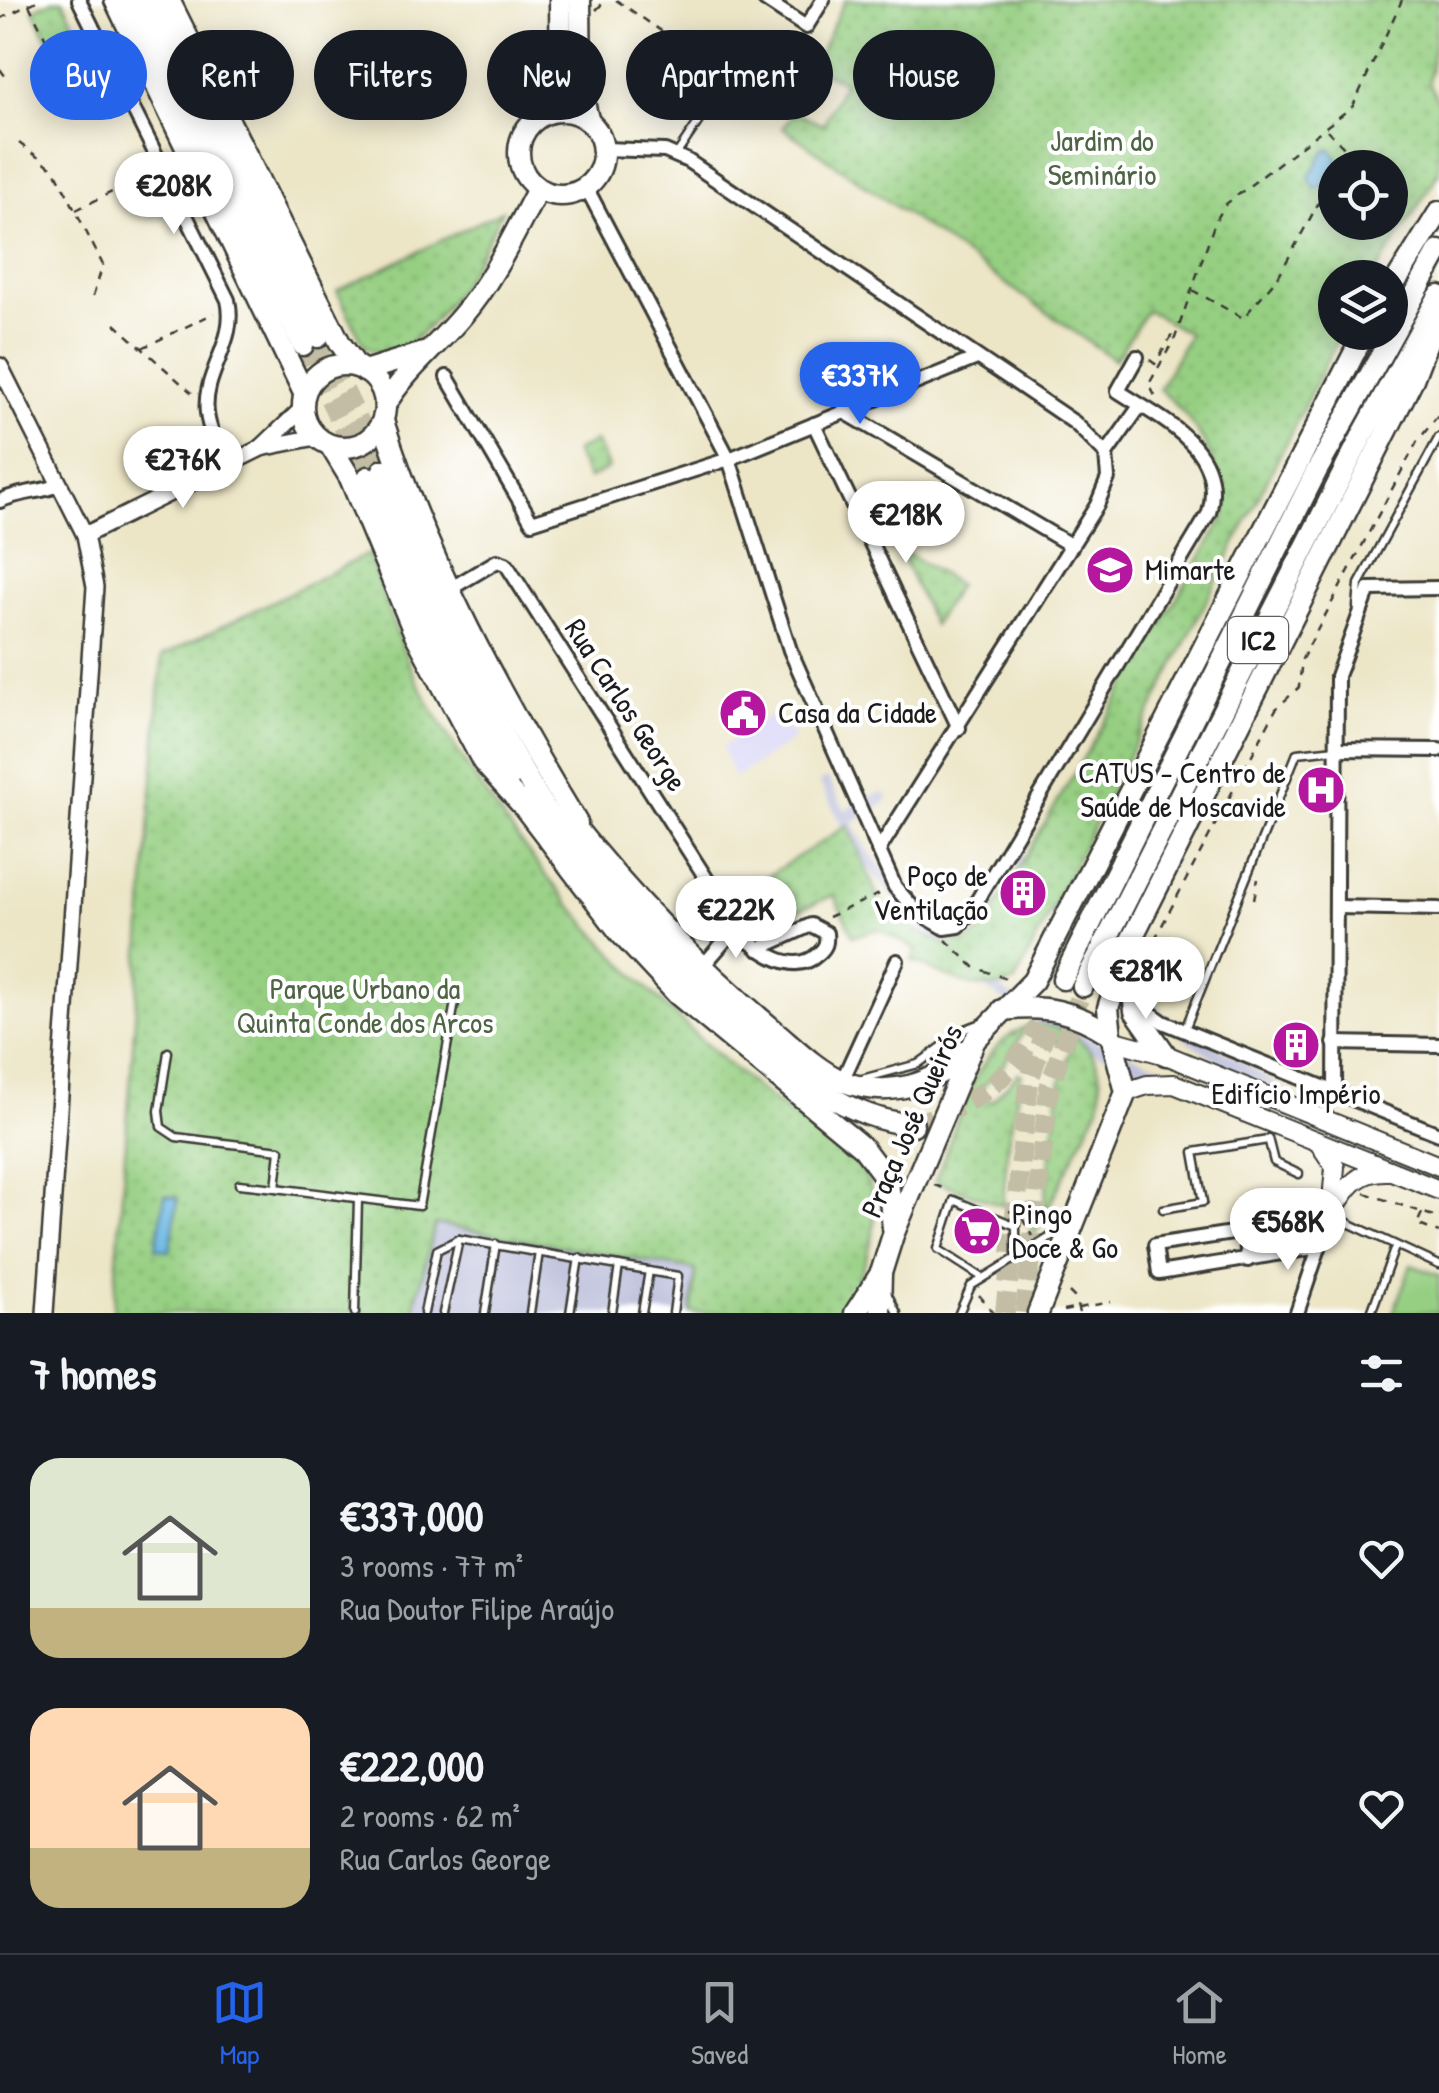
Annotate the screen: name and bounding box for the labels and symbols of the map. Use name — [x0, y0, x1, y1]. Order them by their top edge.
park label: Jardim do Seminário — [1048, 120, 1156, 194]
pin: €208K — [104, 152, 244, 237]
pin: €337K — [790, 342, 930, 427]
pin: €276K — [113, 426, 253, 511]
pin: €218K — [836, 481, 976, 566]
school or university icon: Mimarte — [1084, 544, 1136, 596]
place label: Mimarte — [1145, 549, 1236, 589]
street label: Rua Carlos George — [556, 611, 698, 798]
road number: IC2 — [1228, 617, 1288, 663]
public building icon: Casa da Cidade — [717, 687, 769, 739]
place label: Casa da Cidade — [778, 692, 937, 732]
place label: CATUS - Centro de Saúde de Moscavide — [1078, 752, 1286, 826]
hospital icon: CATUS - Centro de Saúde de Moscavide — [1295, 764, 1347, 816]
place label: Poço de Ventilação — [873, 855, 988, 929]
building icon: Poço de Ventilação — [997, 867, 1049, 919]
pin: €222K — [666, 876, 806, 961]
pin: €281K — [1076, 937, 1216, 1022]
park label: Parque Urbano da Quinta Conde dos Arcos — [236, 968, 494, 1042]
street label: Praça José Queirós — [851, 1018, 971, 1223]
building icon: Edifício Império — [1270, 1019, 1322, 1071]
place label: Edifício Império — [1211, 1073, 1381, 1113]
pin: €568K — [1218, 1188, 1358, 1273]
place label: Pingo Doce & Go — [1012, 1193, 1118, 1267]
supermarket icon: Pingo Doce & Go — [951, 1205, 1003, 1257]

